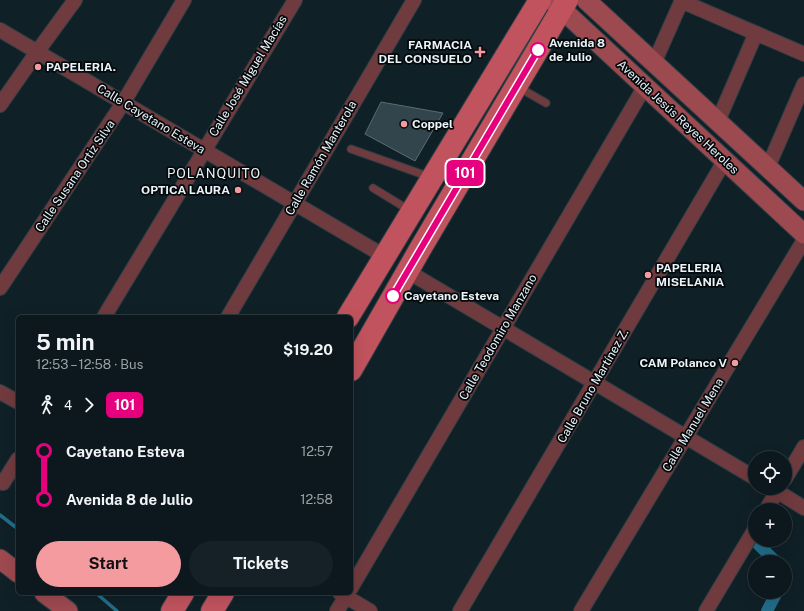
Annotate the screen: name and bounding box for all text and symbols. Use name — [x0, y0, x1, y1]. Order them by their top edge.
street label: Calle José Miguel Macías — [206, 13, 290, 139]
place label: Avenida 8 de Julio — [549, 36, 605, 64]
place label: FARMACIA DEL CONSUELO — [378, 38, 472, 66]
marker: Avenida 8 de Julio — [530, 42, 546, 58]
marker: FARMACIA DEL CONSUELO — [475, 47, 485, 57]
street label: Avenida Jesús Reyes Heroles — [614, 57, 742, 177]
place label: PAPELERIA. — [46, 60, 116, 74]
marker: PAPELERIA. — [33, 62, 43, 72]
street label: Calle Cayetano Esteva — [94, 81, 208, 157]
street label: Calle Ramón Manterola — [283, 98, 359, 218]
street label: Calle Susana Ortiz Silva — [32, 117, 118, 235]
place label: Coppel — [412, 117, 453, 131]
marker: Coppel — [399, 119, 409, 129]
line badge: 101 — [442, 160, 488, 186]
text: 101 — [454, 165, 476, 181]
district label: POLANQUITO — [167, 166, 261, 181]
place label: OPTICA LAURA — [141, 183, 230, 197]
marker: OPTICA LAURA — [233, 185, 243, 195]
place label: PAPELERIA MISELANIA — [656, 261, 725, 289]
marker: PAPELERIA MISELANIA — [643, 270, 653, 280]
street label: Calle Teodomiro Manzano — [456, 271, 540, 402]
marker: Cayetano Esteva — [385, 288, 401, 304]
place label: Cayetano Esteva — [404, 289, 499, 303]
street label: Calle Bruno Martínez Z. — [555, 326, 631, 446]
text: 5 min — [36, 329, 95, 355]
text: $19.20 — [283, 341, 333, 358]
place label: CAM Polanco V — [640, 356, 728, 370]
text: 12:53 – 12:58 · Bus — [36, 357, 143, 372]
marker: CAM Polanco V — [730, 358, 740, 368]
street label: Calle Manuel Mena — [660, 376, 726, 474]
icon: walk — [36, 394, 58, 416]
icon: forward — [78, 394, 100, 416]
text: 101 — [114, 397, 135, 413]
text: 4 — [64, 398, 72, 413]
text: Cayetano Esteva — [66, 443, 185, 460]
text: 12:57 — [301, 444, 333, 459]
map controls — [748, 451, 792, 599]
button: locate — [748, 451, 792, 495]
text: Avenida 8 de Julio — [66, 491, 193, 508]
text: 12:58 — [300, 492, 333, 507]
button: + — [748, 503, 792, 547]
button: Start — [36, 541, 181, 587]
button: Tickets — [189, 541, 333, 587]
button: − — [748, 555, 792, 599]

